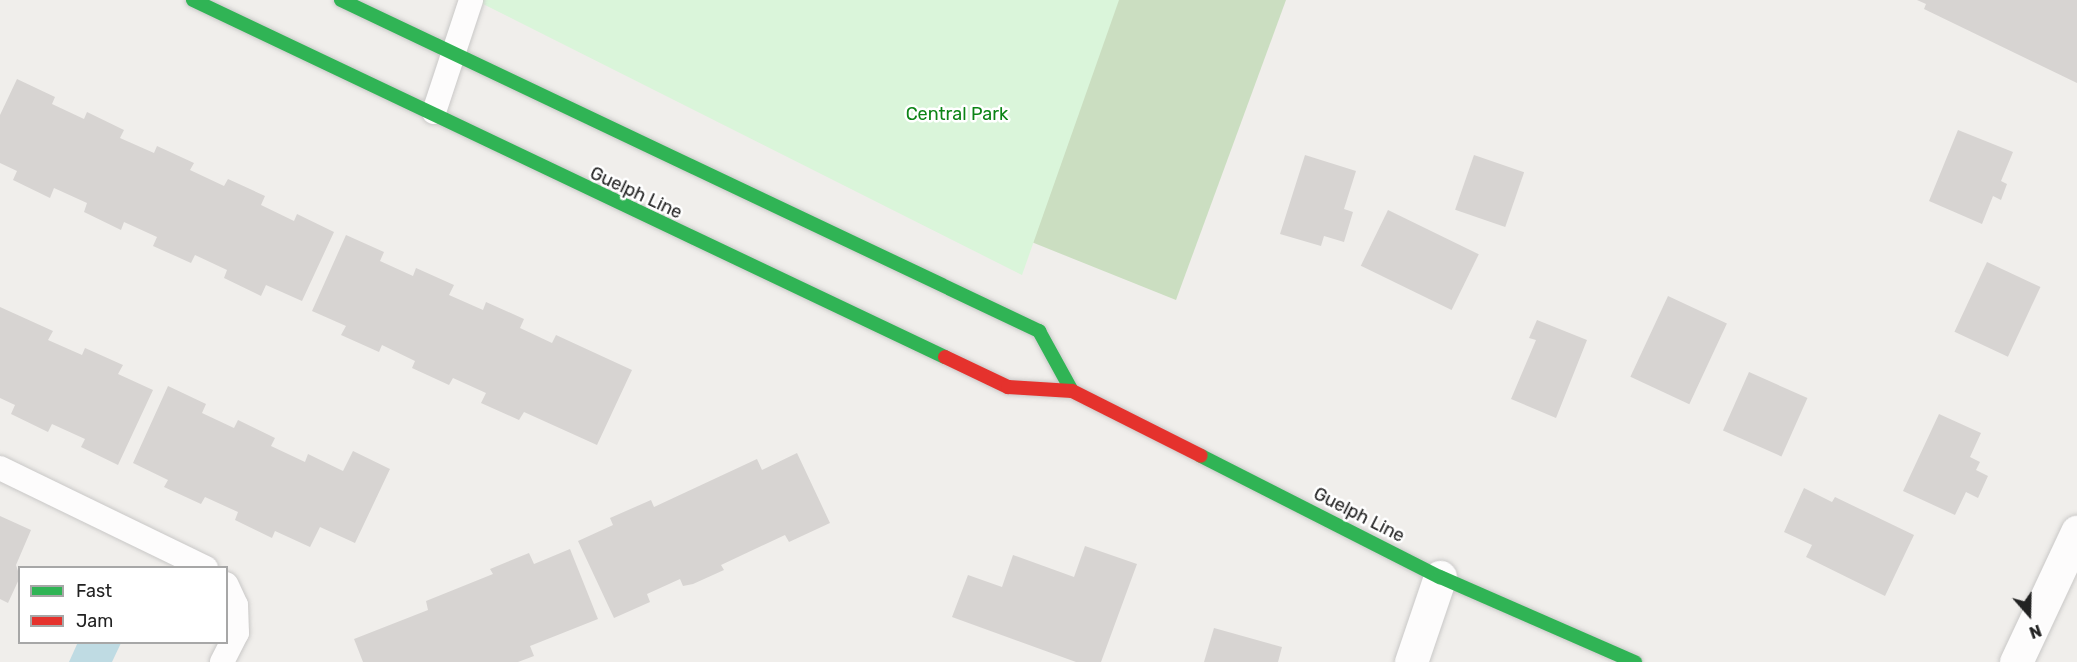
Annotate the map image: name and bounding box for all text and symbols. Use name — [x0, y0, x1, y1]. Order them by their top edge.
park label: Central Park — [906, 103, 1008, 125]
street label: Guelph Line — [587, 162, 685, 224]
street label: Guelph Line — [1310, 483, 1408, 547]
legend — [18, 566, 228, 644]
text: Fast — [76, 580, 112, 602]
north arrow — [1999, 584, 2059, 644]
text: Jam — [76, 610, 113, 632]
text: N — [2027, 620, 2044, 642]

